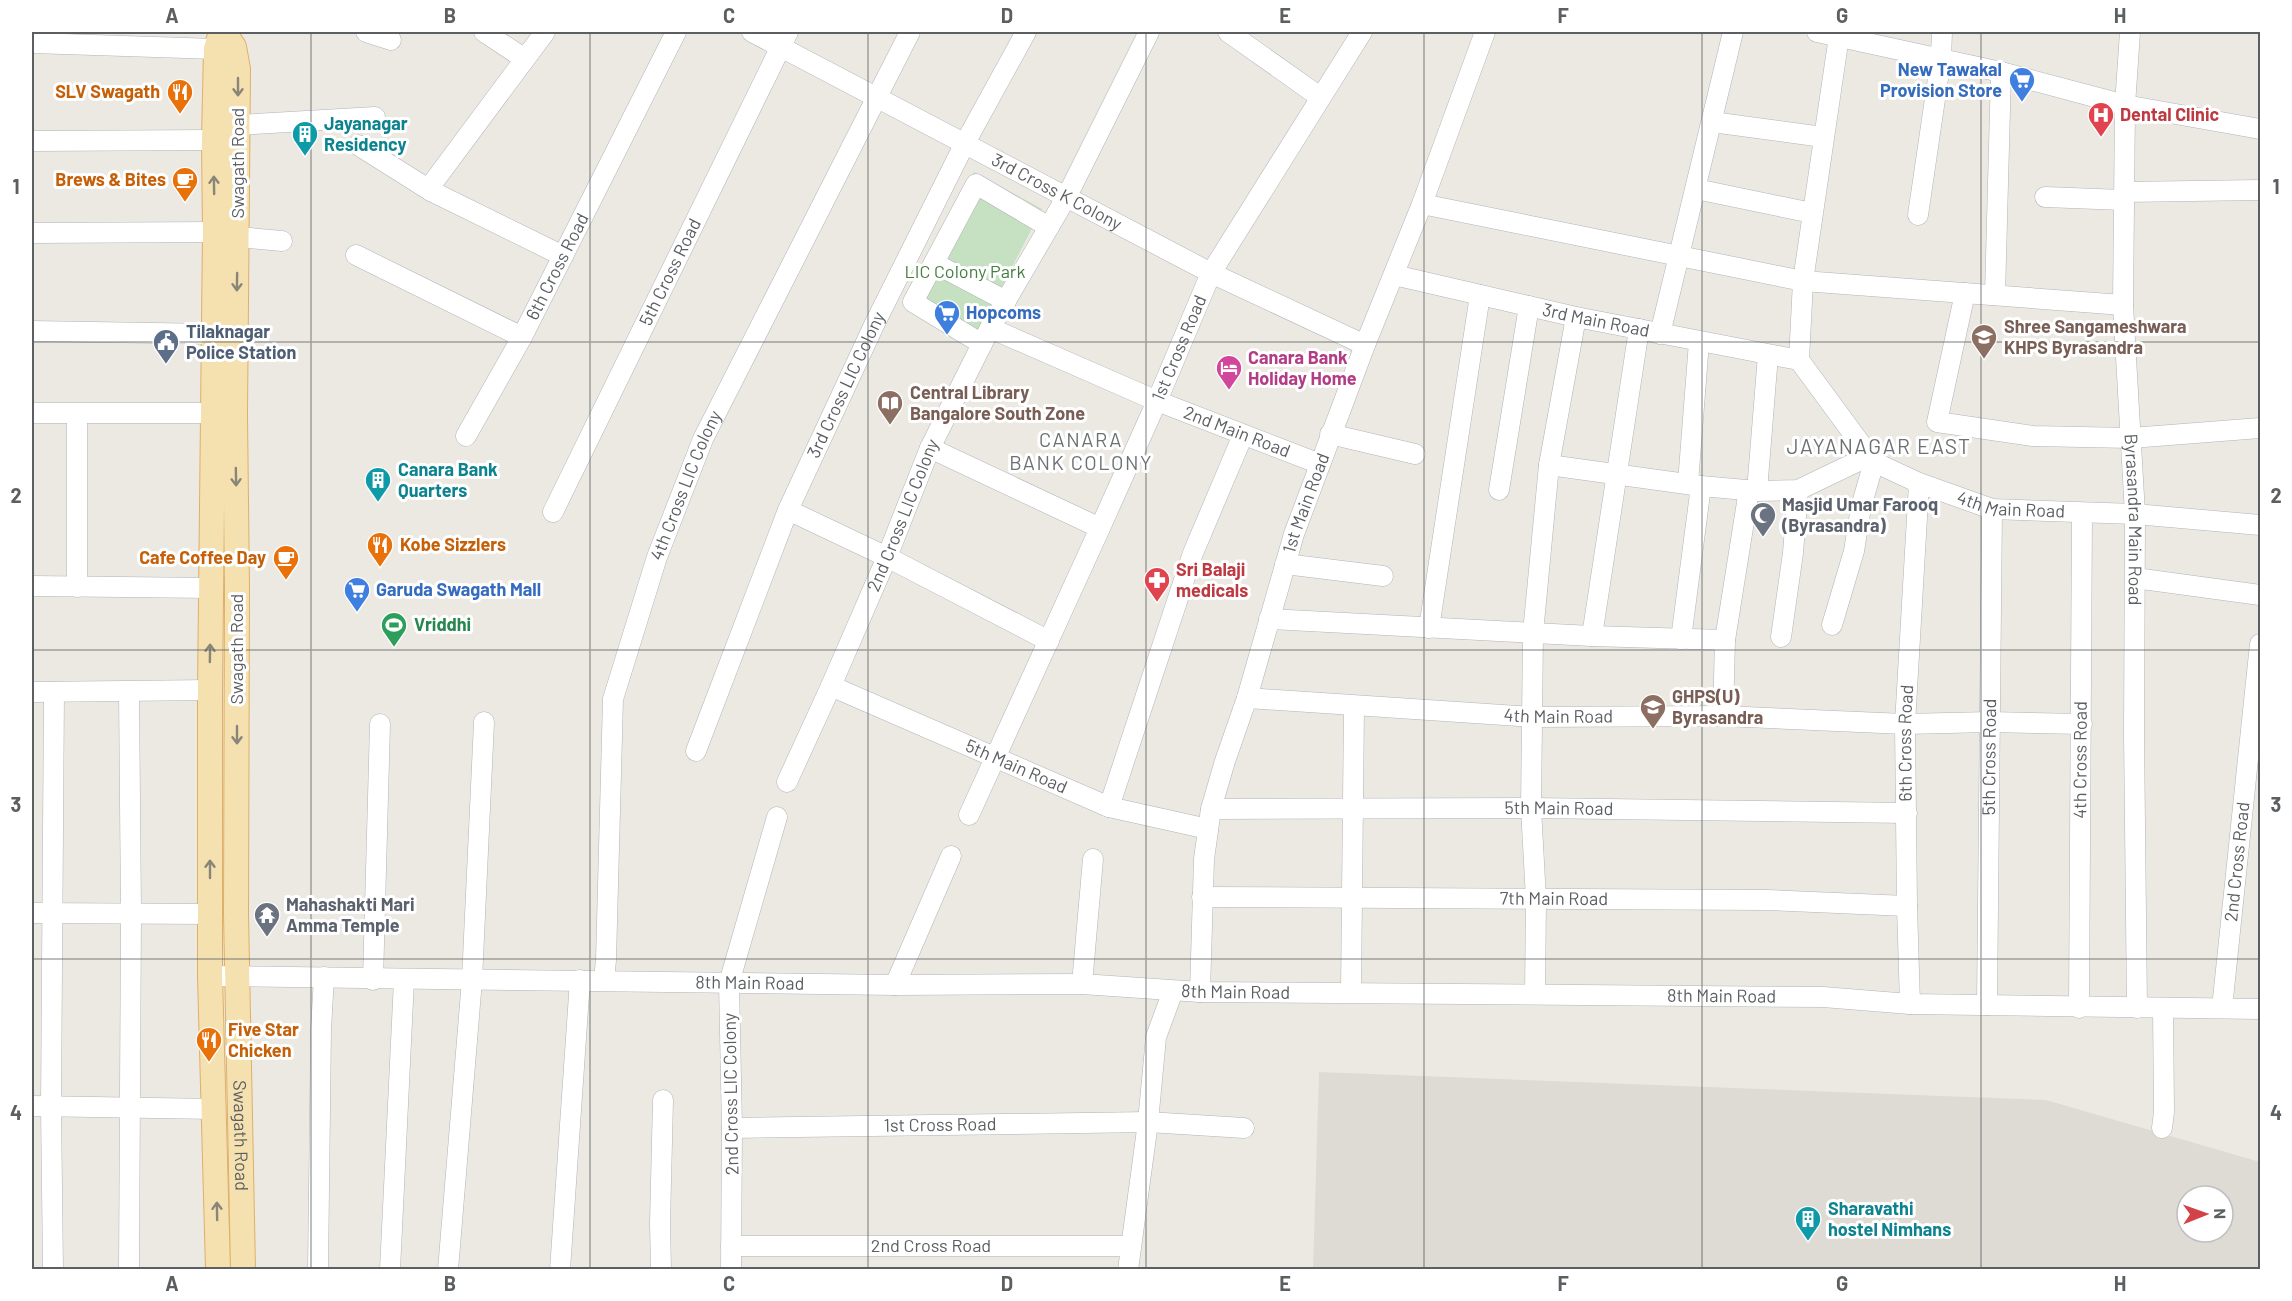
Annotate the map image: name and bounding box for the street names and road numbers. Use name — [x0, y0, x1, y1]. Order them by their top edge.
street label: Swagath Road — [226, 108, 248, 218]
street label: 3rd Cross K Colony — [988, 148, 1126, 234]
street label: 6th Cross Road — [520, 209, 593, 323]
street label: 5th Cross Road — [634, 214, 705, 329]
street label: 1st Cross Road — [1146, 292, 1210, 404]
street label: 3rd Main Road — [1540, 298, 1652, 341]
street label: 3rd Cross LIC Colony — [802, 308, 889, 461]
street label: 2nd Main Road — [1181, 400, 1294, 462]
street label: 4th Cross LIC Colony — [645, 407, 726, 563]
street label: Byrasandra Main Road — [2120, 433, 2147, 605]
street label: 2nd Cross LIC Colony — [861, 435, 943, 594]
street label: 1st Main Road — [1277, 450, 1333, 555]
street label: 4th Main Road — [1954, 485, 2065, 522]
street label: Swagath Road — [225, 594, 247, 704]
street label: 6th Cross Road — [1893, 684, 1917, 802]
street label: 5th Cross Road — [1977, 698, 2000, 816]
street label: 4th Cross Road — [2068, 701, 2091, 819]
street label: 4th Main Road — [1503, 703, 1613, 727]
street label: 5th Main Road — [962, 734, 1071, 798]
street label: 5th Main Road — [1504, 796, 1614, 819]
street label: 2nd Cross Road — [2219, 801, 2253, 923]
street label: 7th Main Road — [1500, 887, 1608, 909]
street label: 8th Main Road — [695, 970, 805, 994]
street label: 8th Main Road — [1181, 979, 1290, 1003]
street label: 8th Main Road — [1667, 984, 1776, 1007]
street label: 2nd Cross LIC Colony — [718, 1013, 742, 1175]
street label: Swagath Road — [229, 1080, 253, 1191]
street label: 1st Cross Road — [883, 1112, 997, 1136]
street label: 2nd Cross Road — [871, 1234, 991, 1256]

